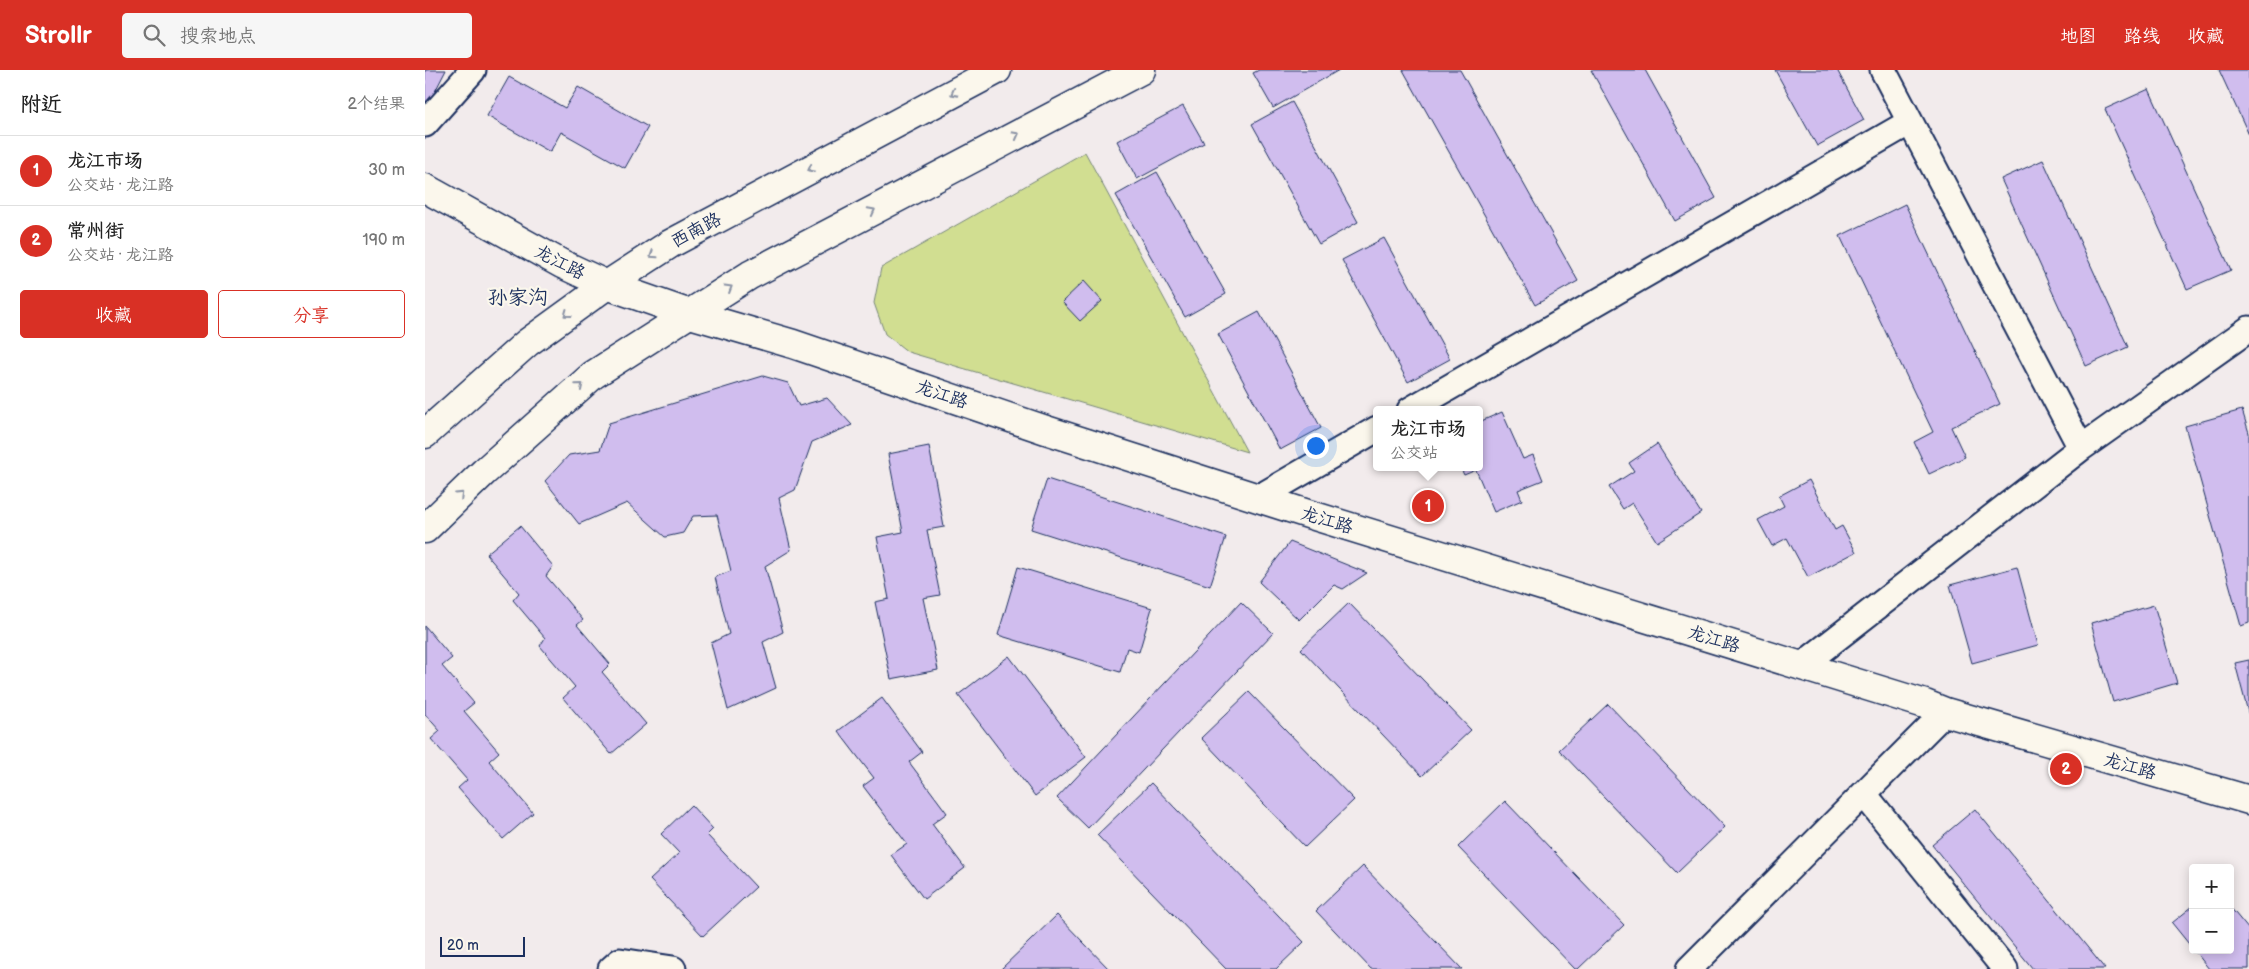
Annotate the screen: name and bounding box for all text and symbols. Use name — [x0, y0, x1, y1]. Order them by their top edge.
search box — [122, 13, 472, 58]
text: Strollr — [25, 21, 92, 50]
icon: search — [140, 21, 168, 49]
text: 搜索地点 — [180, 25, 256, 48]
text: 地图 — [2060, 26, 2096, 47]
text: 路线 — [2124, 26, 2160, 47]
text: 收藏 — [2188, 26, 2224, 47]
one-way arrow — [950, 87, 959, 97]
text: 附近 — [20, 92, 62, 117]
text: 2个结果 — [348, 95, 405, 114]
one-way arrow — [1011, 132, 1020, 142]
text: 龙江市场 — [67, 150, 143, 173]
text: 1 — [33, 161, 39, 180]
text: 30 m — [368, 161, 405, 180]
one-way arrow — [807, 163, 816, 173]
text: 公交站 · 龙江路 — [67, 176, 173, 195]
one-way arrow — [867, 207, 876, 217]
street label: 西南路 — [667, 208, 725, 252]
text: 常州街 — [67, 220, 124, 243]
text: 2 — [31, 231, 41, 250]
text: 190 m — [363, 231, 405, 250]
street label: 龙江路 — [531, 241, 589, 284]
text: 公交站 · 龙江路 — [67, 246, 173, 265]
one-way arrow — [649, 249, 658, 258]
one-way arrow — [723, 284, 732, 294]
district label: 孙家沟 — [488, 286, 548, 310]
button: 收藏 — [20, 290, 208, 338]
button: 分享 — [218, 290, 405, 338]
one-way arrow — [563, 308, 573, 317]
street label: 龙江路 — [913, 376, 971, 413]
one-way arrow — [575, 382, 584, 391]
popup — [1373, 406, 1483, 471]
text: 龙江市场 — [1390, 418, 1466, 441]
your location — [1303, 433, 1329, 459]
text: 公交站 — [1390, 444, 1438, 463]
pin: 1 — [1412, 487, 1444, 525]
one-way arrow — [455, 492, 464, 501]
street label: 龙江路 — [1298, 503, 1356, 538]
street label: 龙江路 — [1685, 622, 1743, 657]
street label: 龙江路 — [2101, 749, 2159, 784]
pin: 2 — [2050, 750, 2082, 788]
map controls — [2189, 864, 2234, 954]
button: + — [2189, 864, 2234, 909]
button: − — [2189, 909, 2234, 954]
scale bar — [440, 934, 525, 957]
text: 20 m — [447, 937, 479, 954]

